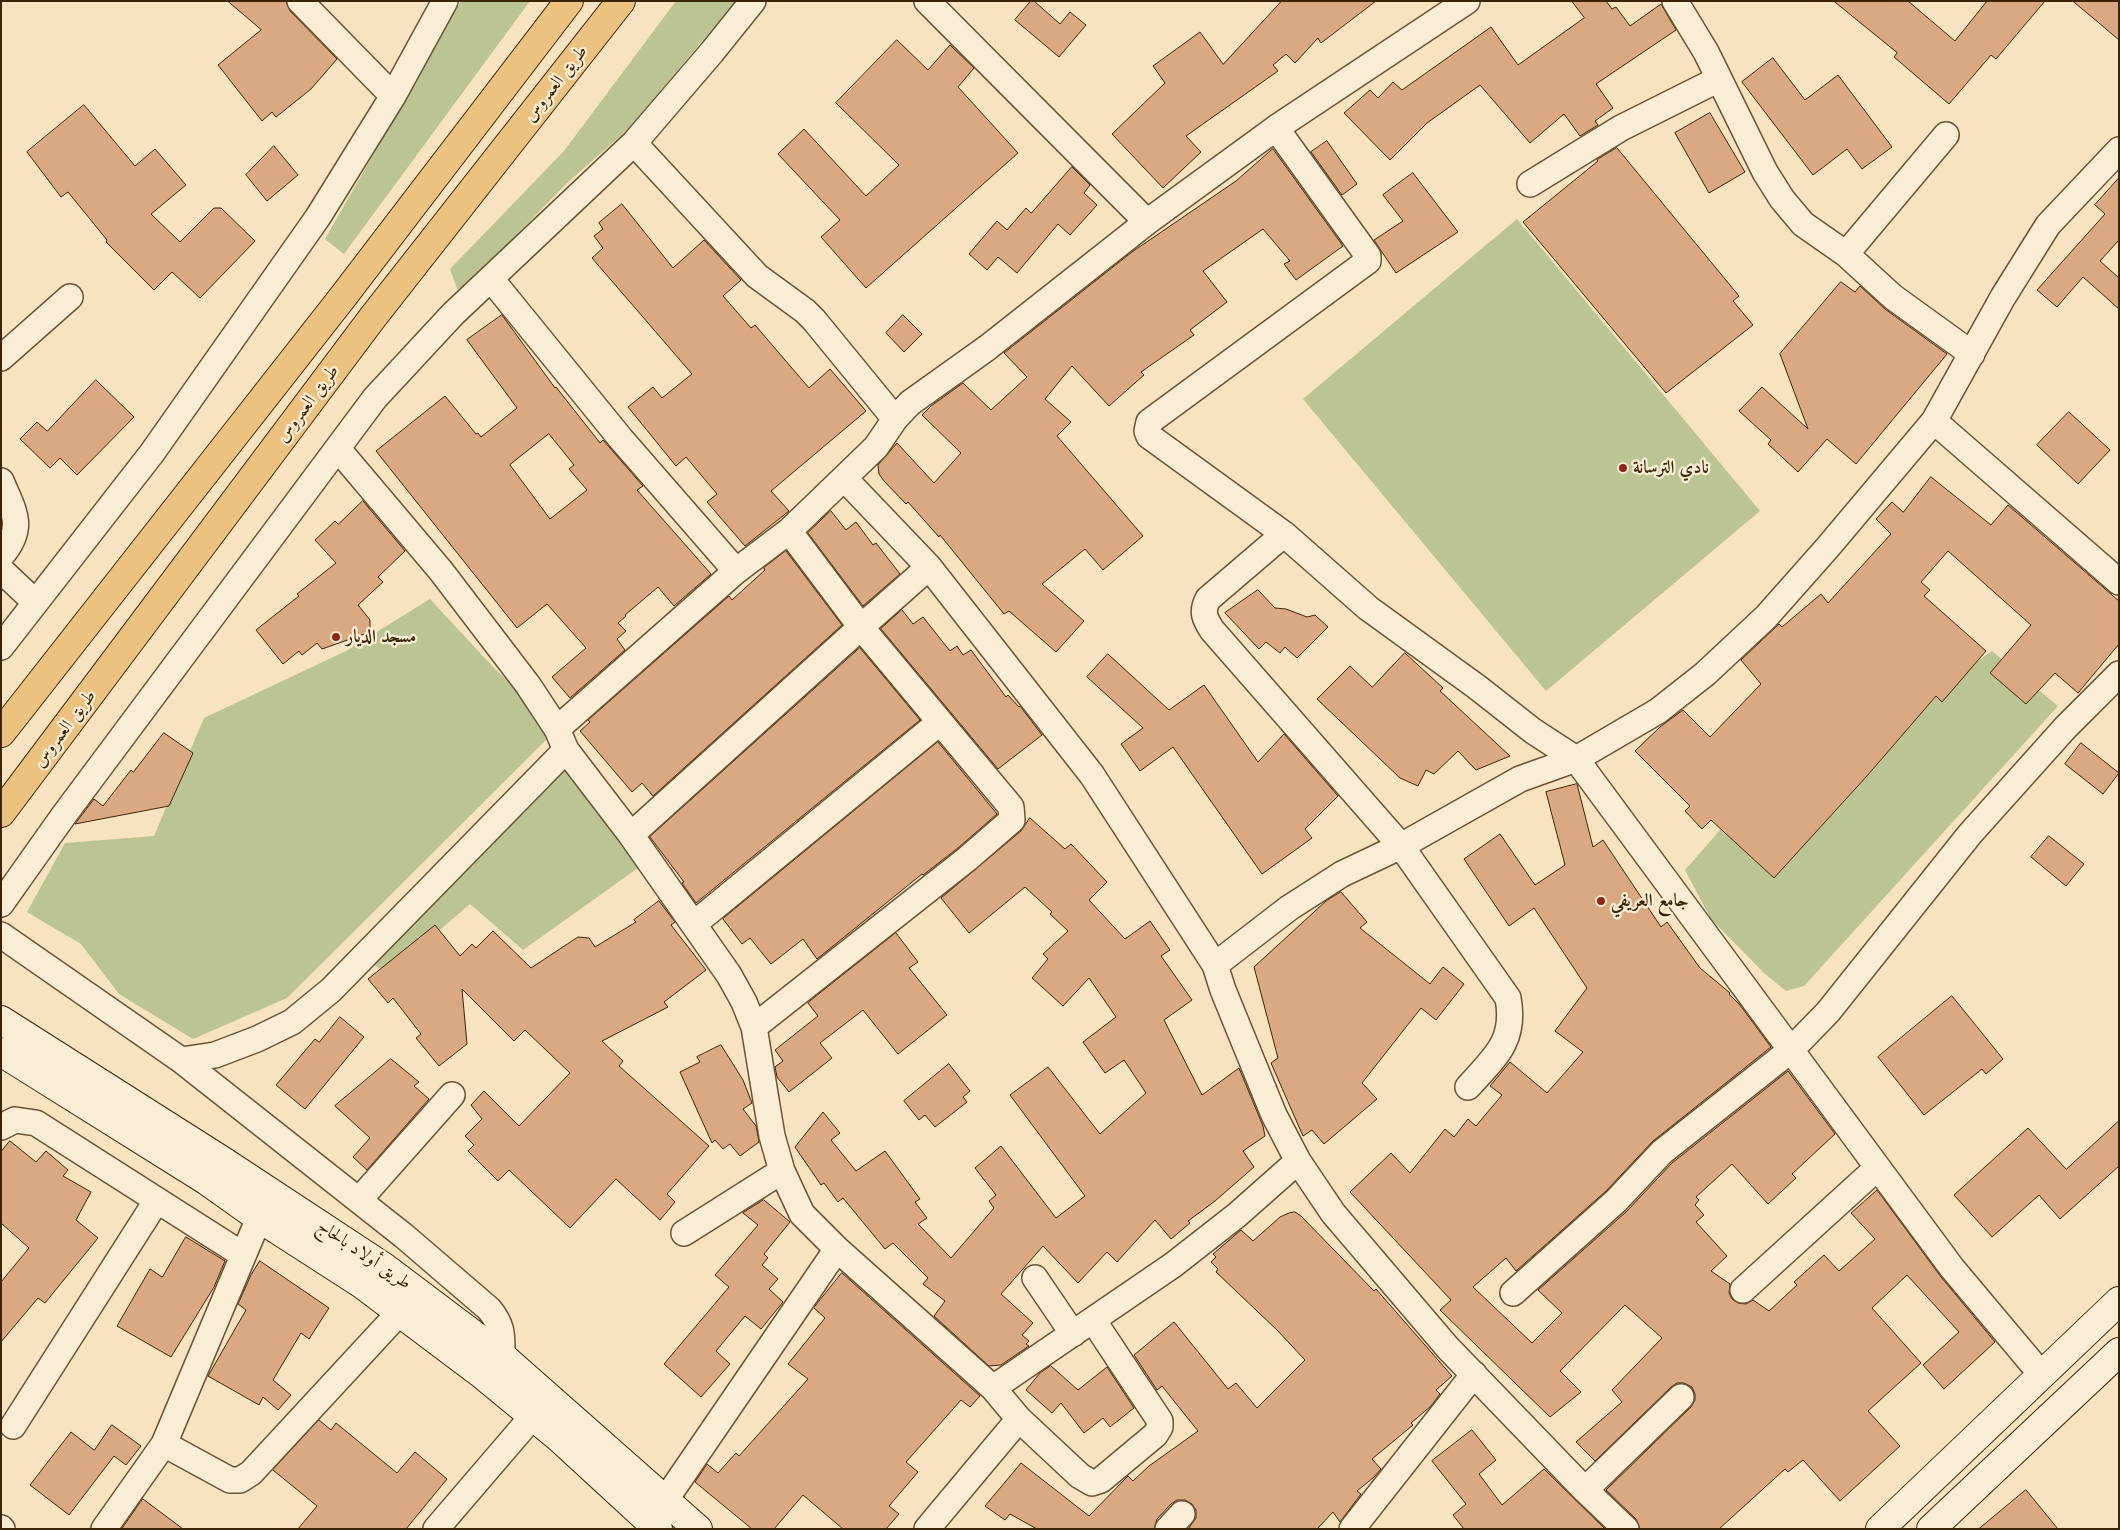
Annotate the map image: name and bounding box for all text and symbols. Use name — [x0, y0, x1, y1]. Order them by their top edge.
street label: طريق العمروس — [519, 41, 593, 127]
street label: طريق العمروس — [272, 361, 344, 447]
place label: نادي الترسانة — [1633, 457, 1709, 479]
marker: نادي الترسانة — [1617, 462, 1629, 474]
place label: مسجد الديار — [346, 626, 416, 648]
marker: مسجد الديار — [330, 631, 342, 643]
street label: طريق العمروس — [29, 686, 101, 772]
place label: جامع العريفي — [1611, 890, 1689, 912]
marker: جامع العريفي — [1595, 895, 1607, 907]
street label: طريق أولاد بالحاج — [313, 1216, 415, 1294]

